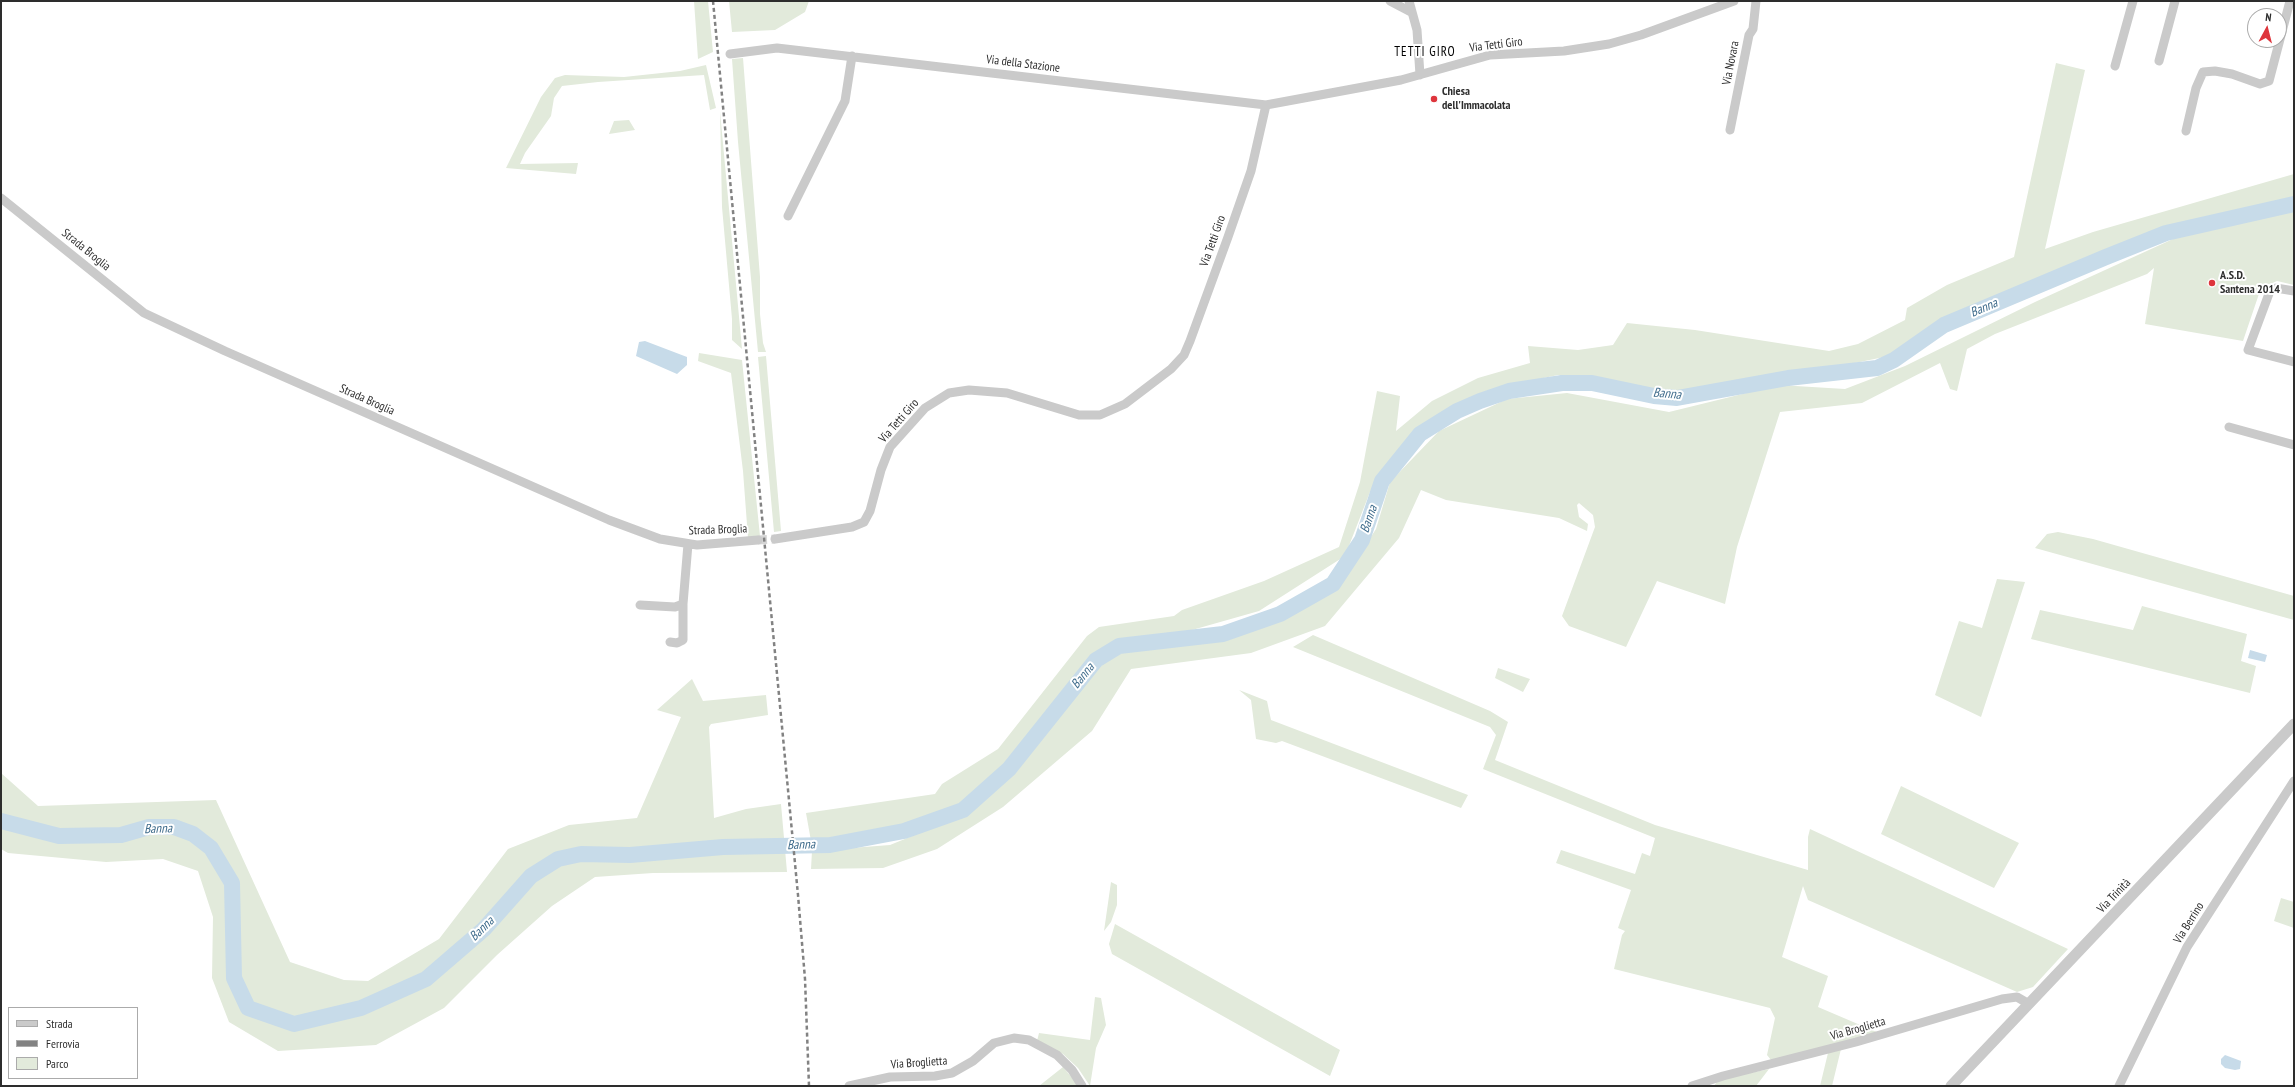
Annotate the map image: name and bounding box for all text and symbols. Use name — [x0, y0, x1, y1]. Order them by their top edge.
north arrow — [2247, 8, 2287, 48]
text: N — [2265, 10, 2272, 24]
street label: Via Tetti Giro — [1469, 35, 1523, 55]
street label: Via Novara — [1720, 40, 1742, 86]
district label: TETTI GIRO — [1394, 44, 1456, 60]
street label: Via della Stazione — [985, 52, 1061, 76]
place label: Chiesa dell'Immacolata — [1442, 85, 1510, 113]
marker: Chiesa dell'Immacolata — [1429, 94, 1439, 104]
street label: Via Tetti Giro — [1197, 213, 1229, 269]
street label: Strada Broglia — [59, 226, 113, 274]
place label: A.S.D. Santena 2014 — [2220, 269, 2280, 297]
marker: A.S.D. Santena 2014 — [2207, 278, 2217, 288]
water label: Banna — [1968, 295, 2000, 321]
street label: Strada Broglia — [337, 382, 397, 418]
water label: Banna — [1652, 385, 1682, 403]
street label: Via Tetti Giro — [876, 396, 922, 446]
water label: Banna — [1357, 503, 1381, 535]
street label: Strada Broglia — [688, 522, 748, 538]
water label: Banna — [1068, 660, 1098, 692]
water label: Banna — [144, 821, 172, 837]
water label: Banna — [787, 837, 815, 853]
street label: Via Trinità — [2094, 876, 2134, 916]
street label: Via Berrino — [2171, 900, 2207, 946]
water label: Banna — [467, 914, 497, 944]
legend — [8, 1007, 138, 1079]
street label: Via Broglietta — [1829, 1014, 1887, 1044]
text: Strada — [46, 1016, 73, 1031]
text: Ferrovia — [46, 1036, 80, 1051]
street label: Via Broglietta — [890, 1054, 948, 1072]
text: Parco — [46, 1056, 68, 1071]

